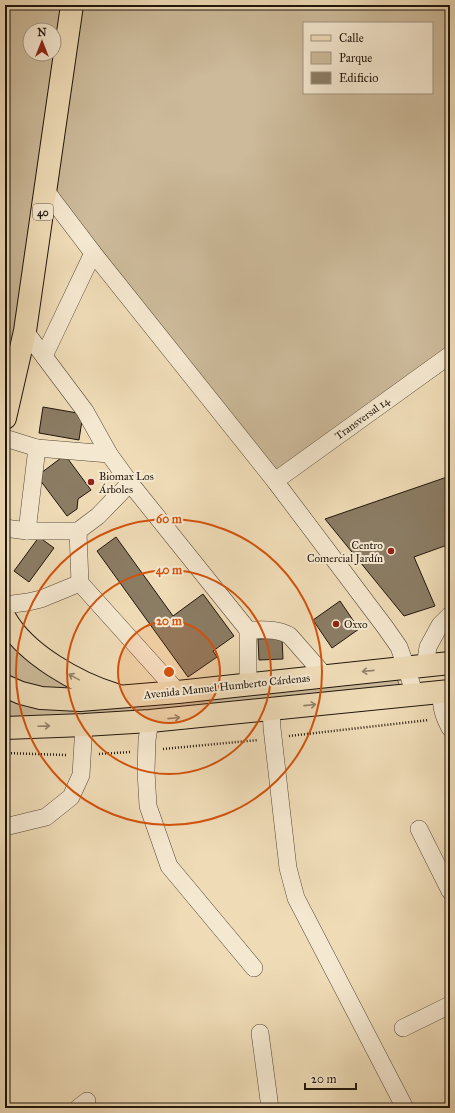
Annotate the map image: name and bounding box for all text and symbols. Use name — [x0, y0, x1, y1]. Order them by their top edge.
north arrow — [22, 22, 62, 62]
legend — [303, 22, 433, 94]
text: N — [37, 26, 47, 39]
text: Calle — [339, 31, 364, 45]
text: Parque — [339, 51, 372, 66]
text: Edificio — [339, 71, 378, 85]
road number: 40 — [33, 204, 53, 220]
street label: Transversal 14 — [332, 394, 393, 443]
place label: Biomax Los Árboles — [98, 470, 154, 496]
marker: Biomax Los Árboles — [86, 477, 96, 487]
text: 60 m — [156, 512, 183, 526]
place label: Centro Comercial Jardín — [307, 539, 383, 566]
marker: Centro Comercial Jardín — [386, 546, 396, 556]
text: 40 m — [156, 563, 183, 578]
text: 20 m — [156, 614, 183, 628]
place label: Oxxo — [344, 618, 368, 631]
marker: Oxxo — [331, 619, 341, 629]
centre of rings — [162, 665, 176, 679]
one-way arrow — [362, 668, 375, 675]
street label: Avenida Manuel Humberto Cárdenas — [142, 671, 311, 702]
one-way arrow — [68, 672, 80, 680]
one-way arrow — [303, 701, 316, 708]
one-way arrow — [167, 714, 180, 722]
one-way arrow — [37, 723, 50, 730]
scale bar — [305, 1065, 356, 1091]
text: 20 m — [311, 1072, 337, 1086]

